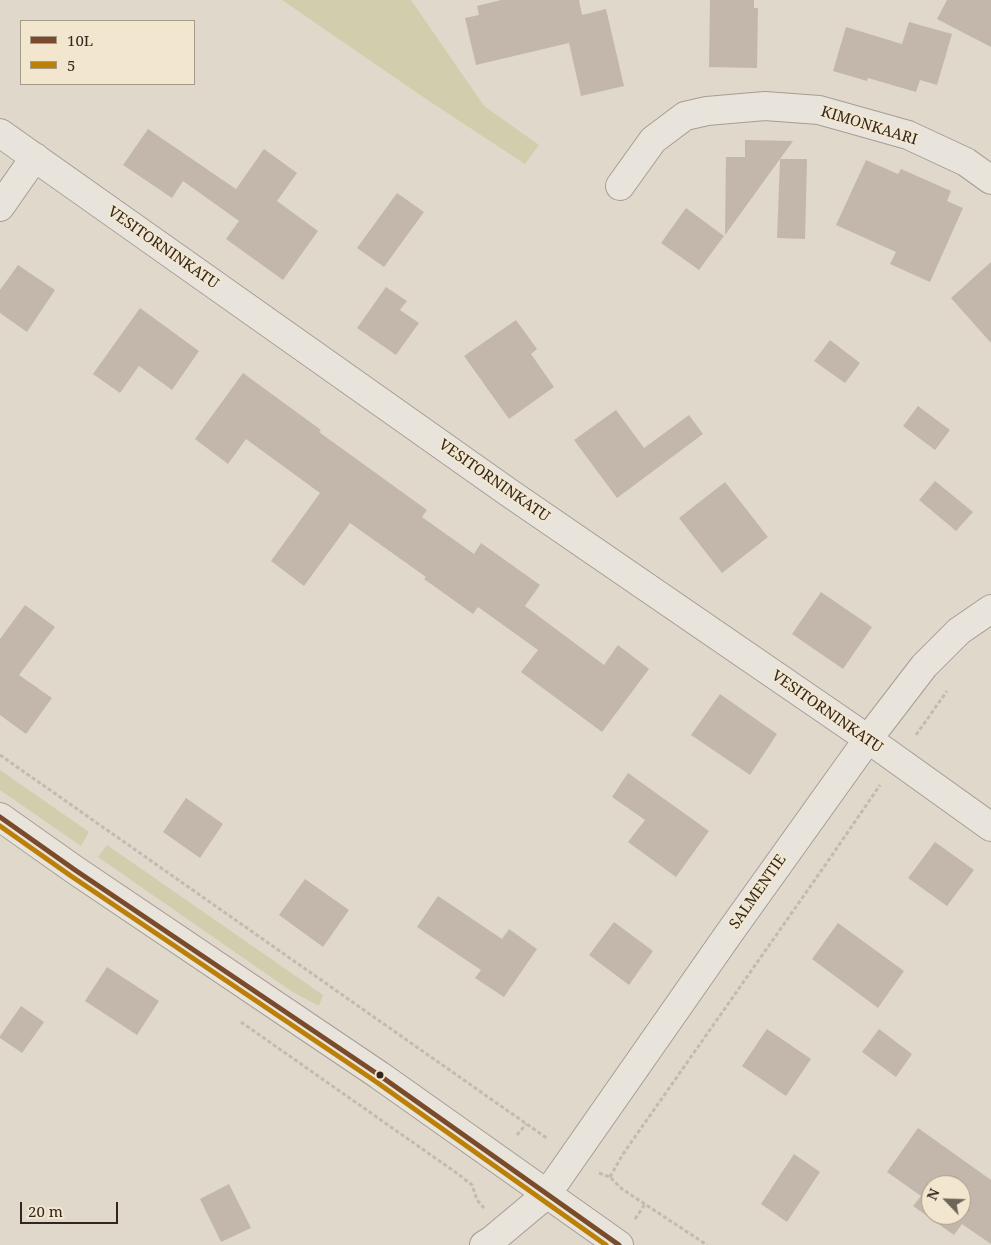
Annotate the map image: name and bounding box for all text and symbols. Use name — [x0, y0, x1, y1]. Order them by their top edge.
legend — [20, 20, 195, 85]
text: 10L — [67, 30, 93, 50]
text: 5 — [67, 55, 75, 75]
street label: KIMONKAARI — [819, 103, 919, 149]
street label: VESITORNINKATU — [104, 203, 222, 293]
street label: VESITORNINKATU — [435, 436, 553, 526]
street label: VESITORNINKATU — [768, 667, 886, 757]
street label: SALMENTIE — [726, 851, 790, 933]
unlabelled marker — [375, 1070, 385, 1080]
north arrow — [921, 1175, 971, 1225]
text: N — [922, 1185, 944, 1203]
scale bar — [22, 1192, 120, 1224]
text: 20 m — [28, 1201, 63, 1221]

